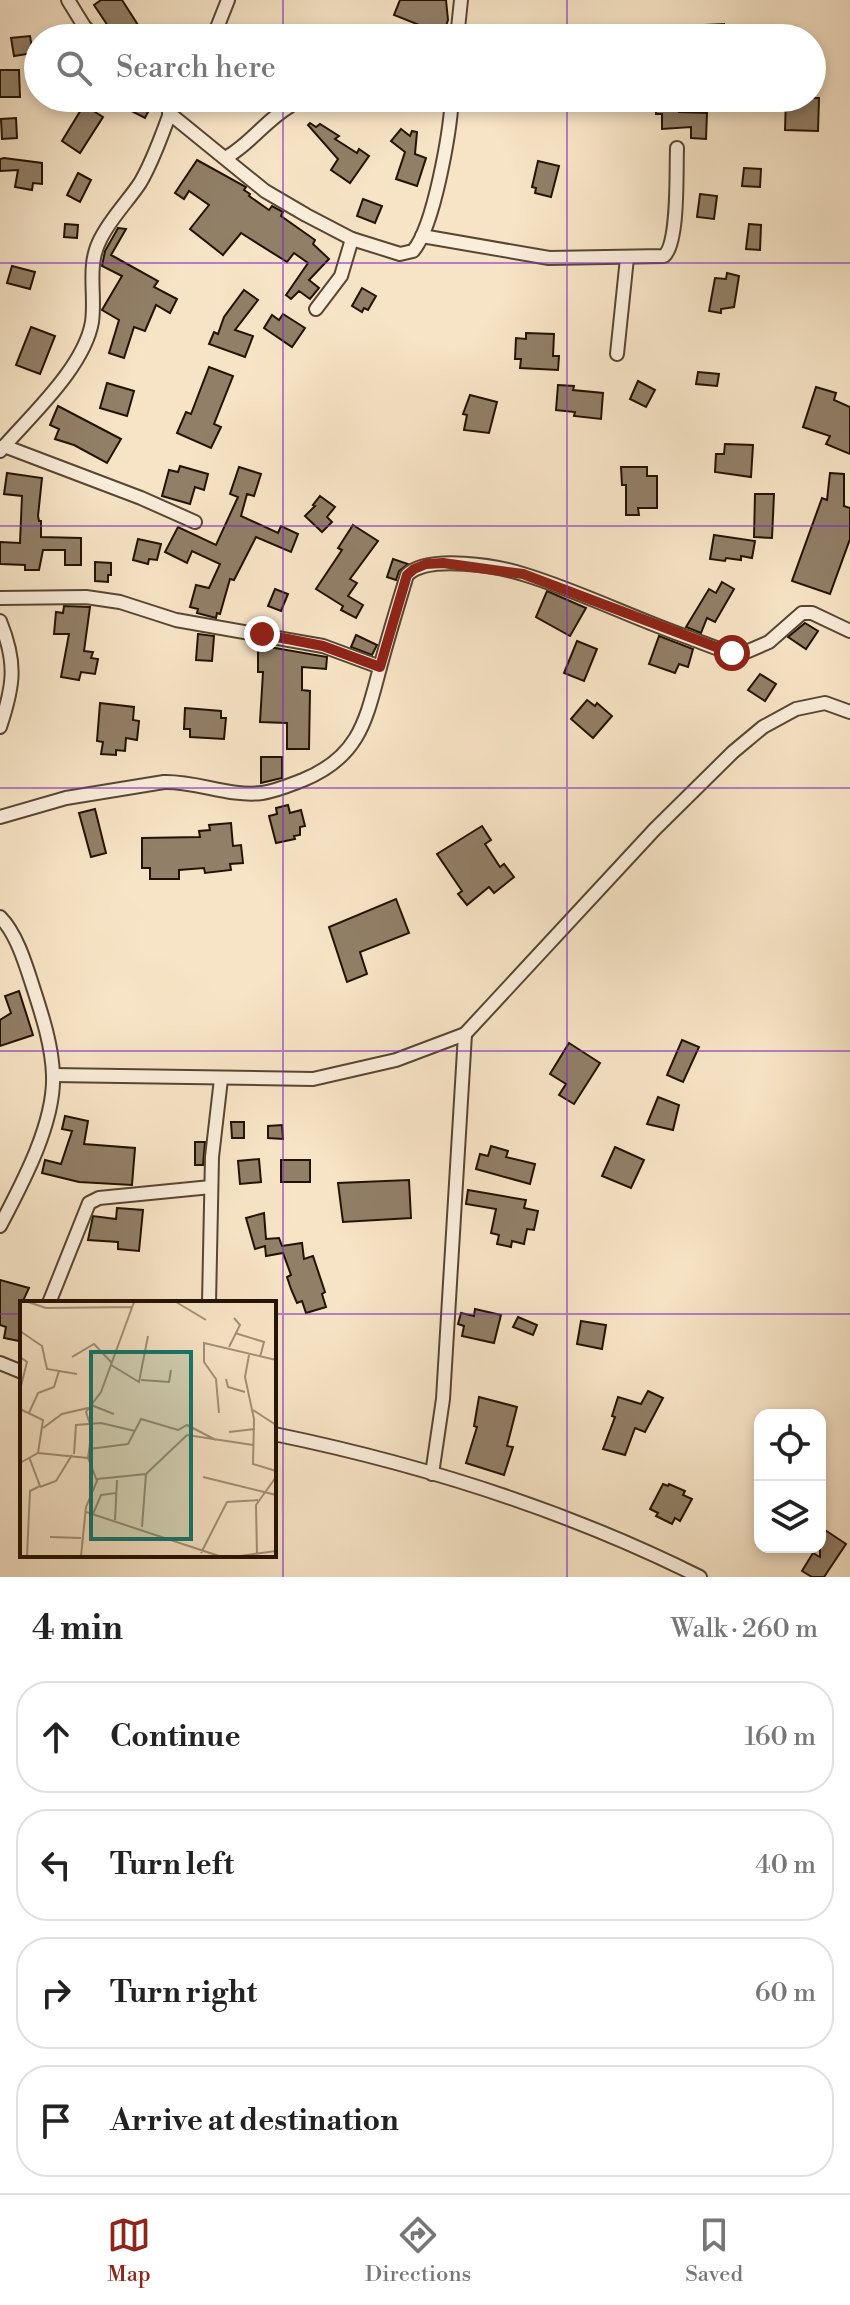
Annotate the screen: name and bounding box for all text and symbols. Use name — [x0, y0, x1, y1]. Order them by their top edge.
search box — [24, 24, 826, 112]
icon: search — [52, 46, 96, 90]
text: Search here — [116, 49, 276, 87]
route end — [244, 616, 280, 652]
route start — [714, 635, 750, 671]
inset map — [20, 1301, 276, 1557]
map controls — [754, 1409, 826, 1553]
button: locate — [754, 1409, 826, 1481]
button: layers — [754, 1481, 826, 1553]
text: 4 min — [32, 1608, 123, 1650]
text: Walk · 260 m — [671, 1613, 818, 1645]
icon: ahead — [34, 1715, 78, 1759]
text: Continue — [110, 1718, 241, 1756]
text: 160 m — [745, 1721, 816, 1753]
icon: left — [34, 1843, 78, 1887]
text: Turn left — [110, 1846, 234, 1884]
text: 40 m — [755, 1849, 816, 1881]
icon: right — [34, 1971, 78, 2015]
text: Turn right — [110, 1974, 257, 2012]
text: 60 m — [755, 1977, 816, 2009]
icon: arrive — [34, 2099, 78, 2143]
text: Arrive at destination — [110, 2102, 399, 2140]
tab: Map — [107, 2213, 151, 2288]
tab: Directions — [365, 2213, 471, 2288]
tab: Saved — [685, 2213, 743, 2288]

